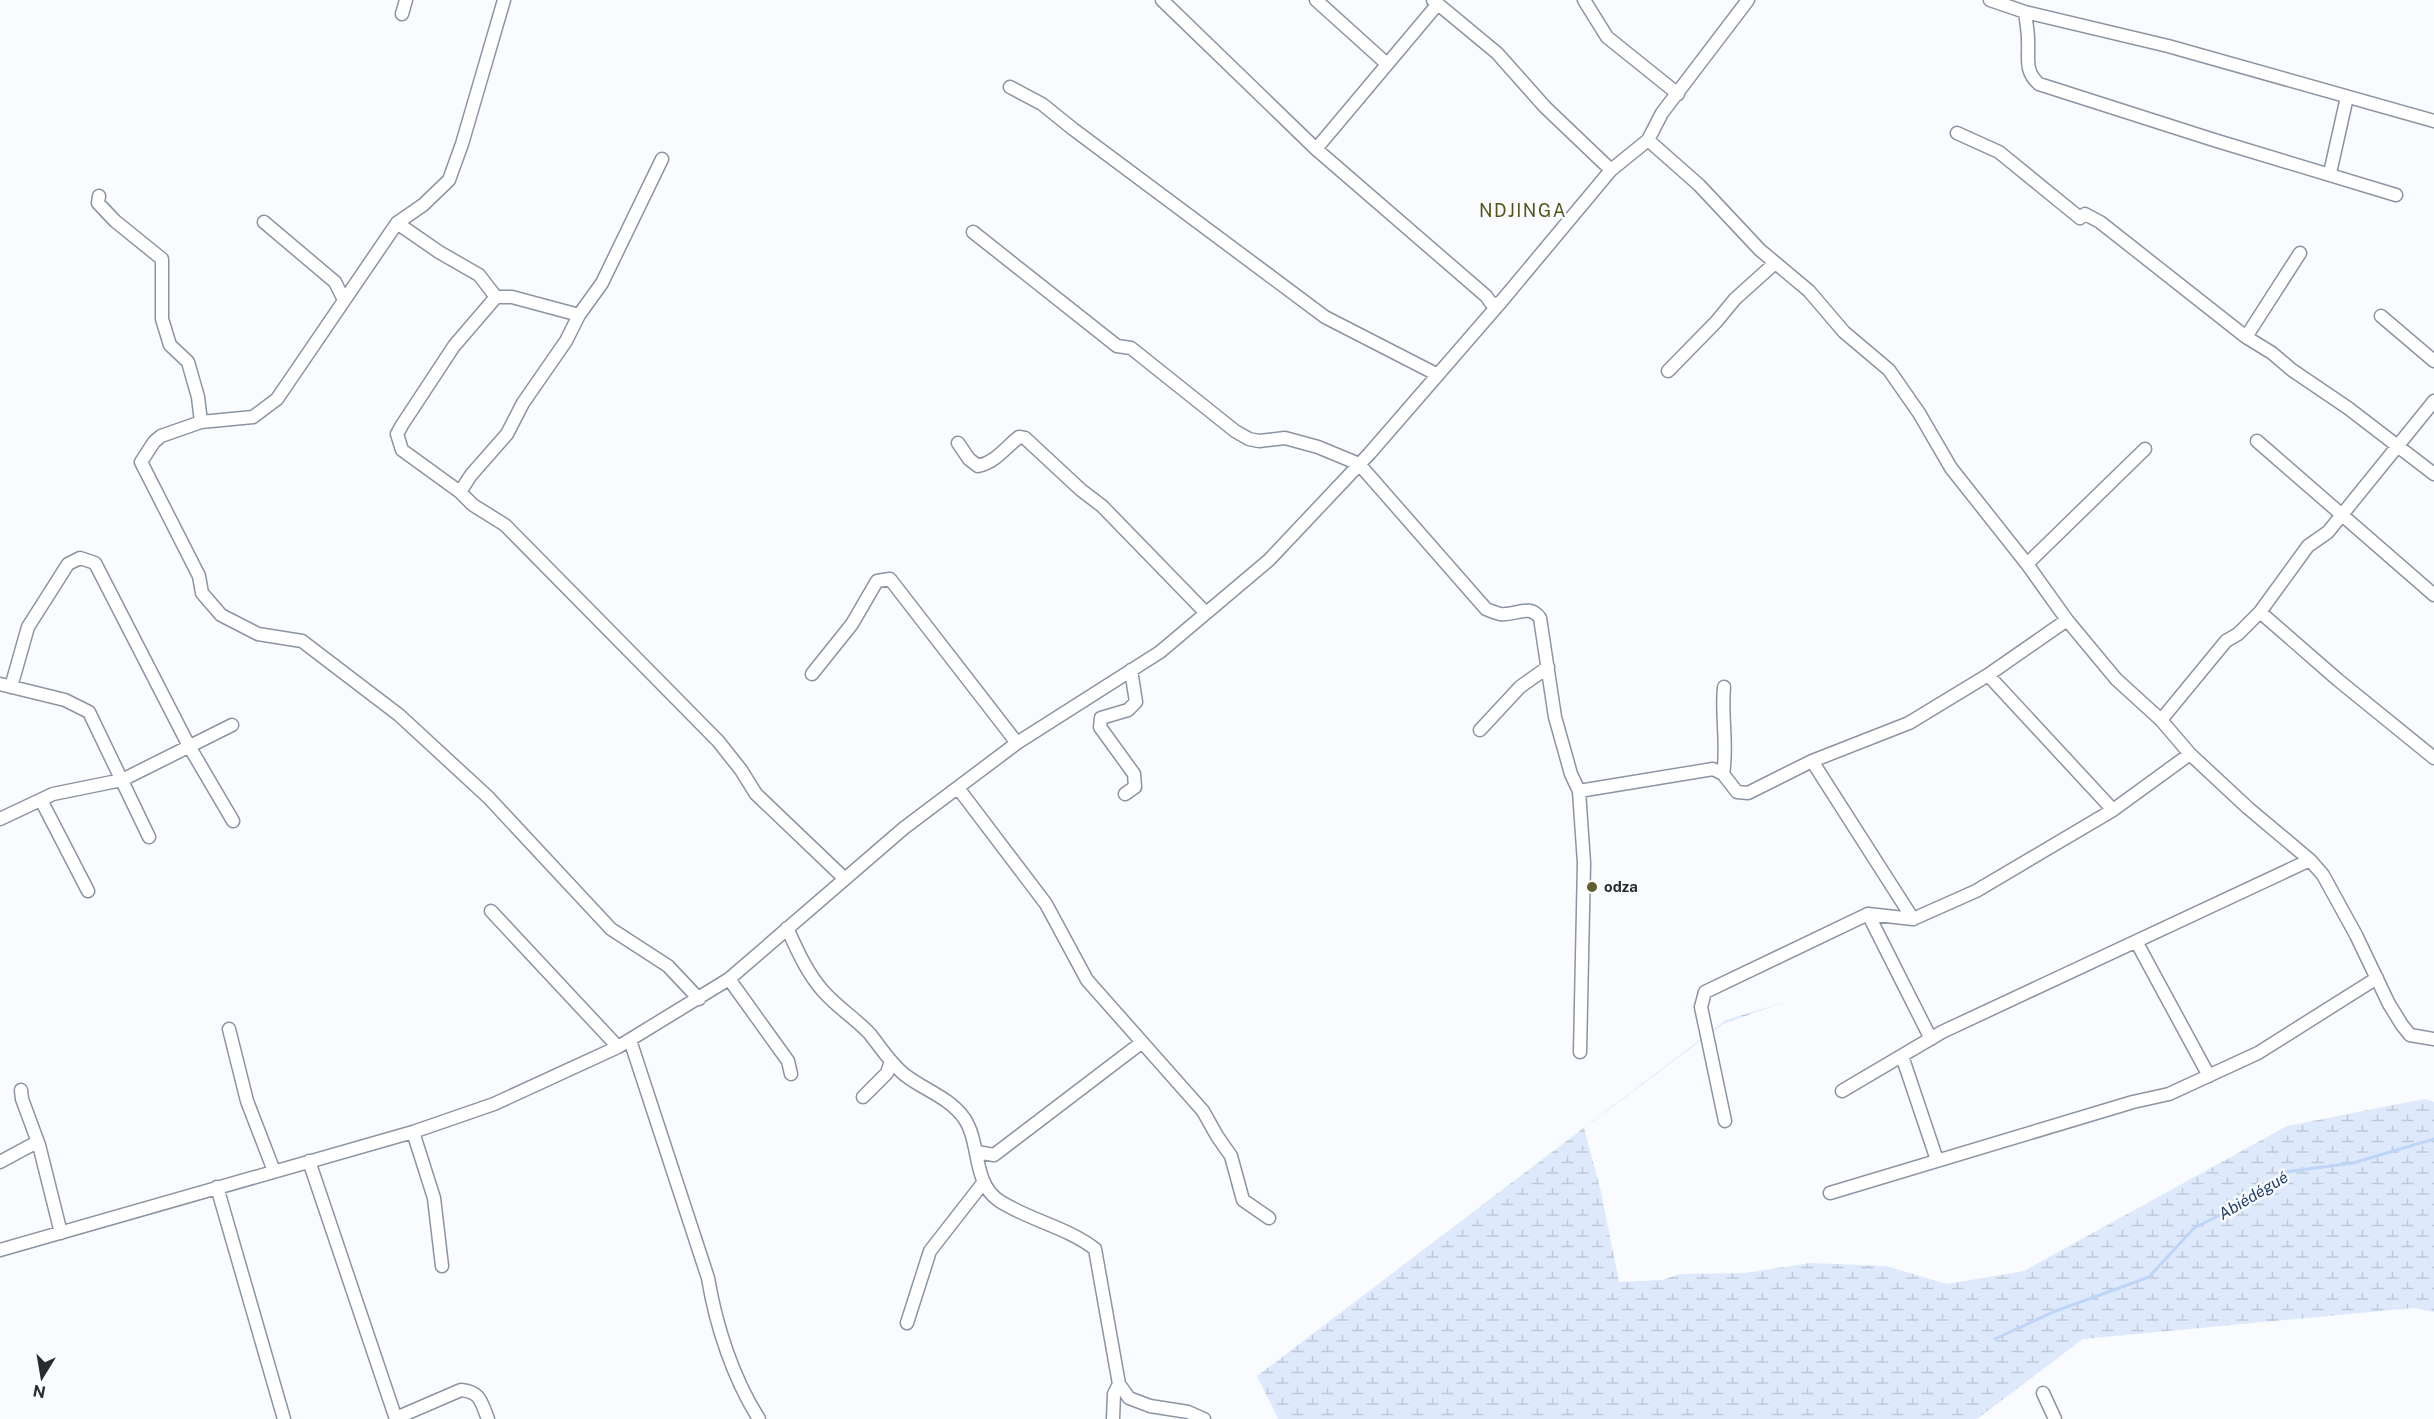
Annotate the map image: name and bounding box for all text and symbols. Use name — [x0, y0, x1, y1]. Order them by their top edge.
district label: NDJINGA — [1479, 200, 1567, 221]
place label: odza — [1604, 878, 1638, 895]
marker: odza — [1585, 880, 1599, 894]
water label: Abiédégué — [2215, 1167, 2292, 1224]
north arrow — [12, 1347, 72, 1407]
text: N — [31, 1381, 47, 1402]

